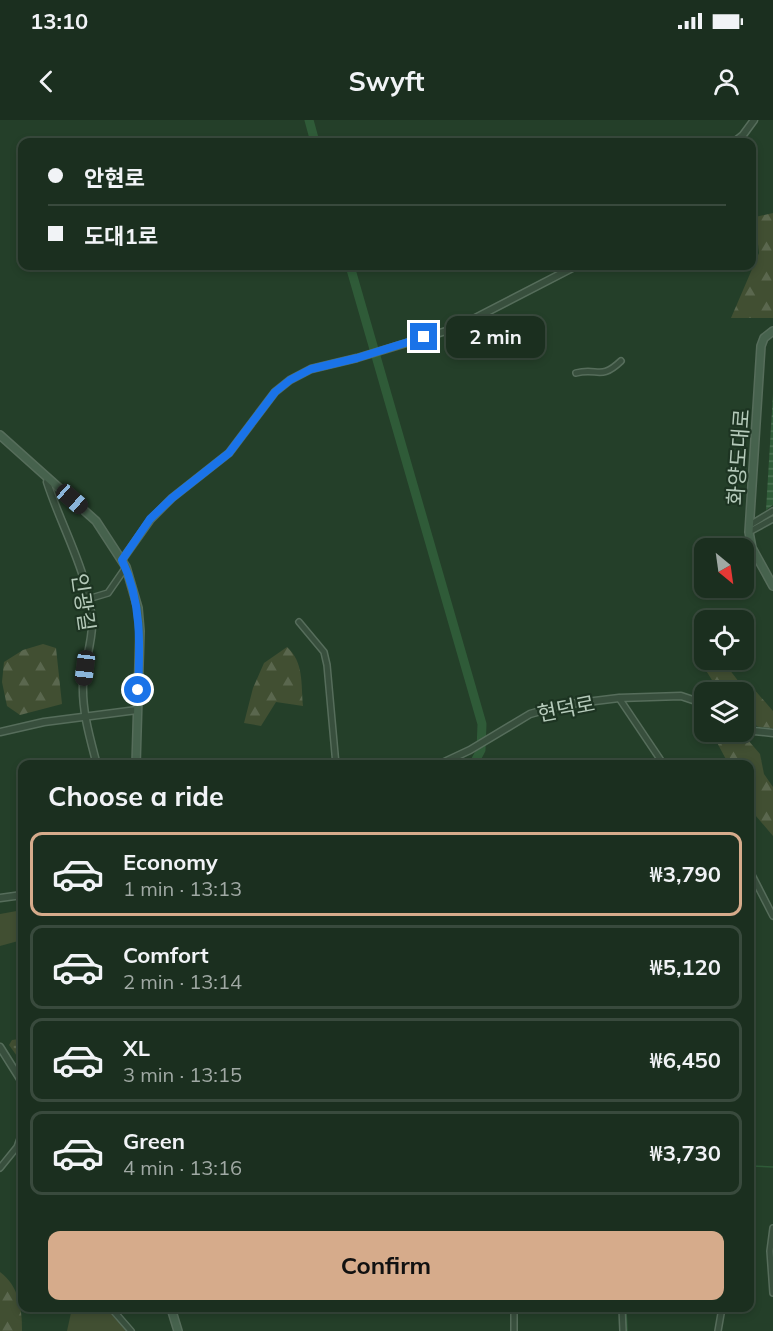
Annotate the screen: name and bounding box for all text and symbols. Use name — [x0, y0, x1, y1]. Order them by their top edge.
text: 13:10 — [30, 7, 88, 35]
text: Swyft — [348, 64, 425, 98]
icon: back — [30, 65, 63, 98]
icon: person — [710, 65, 743, 98]
text: 안현로 — [84, 164, 145, 192]
text: 도대1로 — [84, 222, 158, 250]
callout: 2 min — [445, 316, 544, 358]
route end — [410, 323, 437, 350]
text: 2 min — [469, 324, 522, 349]
street label: 화양도대로 — [722, 408, 754, 506]
car — [53, 480, 91, 518]
north arrow — [694, 538, 754, 598]
map controls — [694, 538, 754, 742]
street label: 인광길 — [67, 571, 101, 633]
button: locate — [694, 610, 754, 670]
car — [74, 649, 96, 687]
route start — [124, 676, 151, 703]
button: layers — [694, 682, 754, 742]
street label: 현덕로 — [535, 690, 597, 726]
text: Choose a ride — [48, 779, 224, 813]
icon: car — [51, 847, 105, 901]
text: Economy — [123, 848, 218, 876]
text: ₩3,790 — [650, 860, 721, 888]
text: 1 min · 13:13 — [123, 876, 242, 901]
icon: car — [51, 940, 105, 994]
text: Comfort — [123, 941, 209, 969]
text: ₩5,120 — [650, 953, 721, 981]
text: 2 min · 13:14 — [123, 969, 242, 994]
icon: car — [51, 1033, 105, 1087]
text: XL — [123, 1034, 150, 1062]
text: ₩6,450 — [650, 1046, 721, 1074]
text: 3 min · 13:15 — [123, 1062, 242, 1087]
icon: car — [51, 1126, 105, 1180]
text: Green — [123, 1127, 185, 1155]
text: ₩3,730 — [650, 1139, 721, 1167]
text: 4 min · 13:16 — [123, 1155, 242, 1180]
button: Confirm — [48, 1231, 724, 1300]

